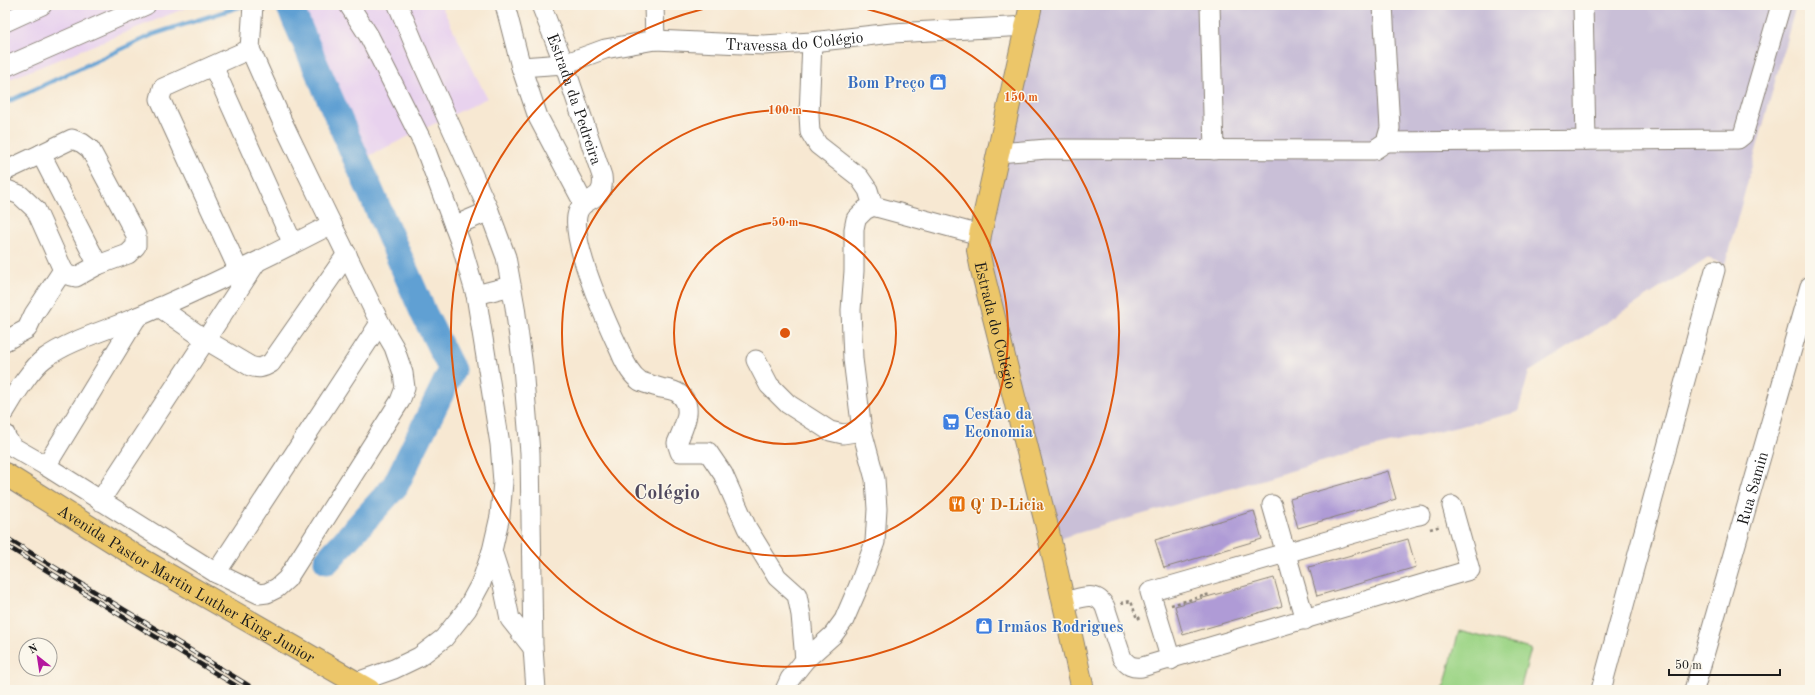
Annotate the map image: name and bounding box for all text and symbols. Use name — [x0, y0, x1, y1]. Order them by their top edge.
street label: Travessa do Colégio — [724, 30, 865, 55]
street label: Estrada da Pedreira — [543, 32, 604, 167]
shop icon: Bom Preço — [928, 72, 948, 92]
place label: Bom Preço — [847, 76, 925, 92]
text: 150 m — [1004, 91, 1038, 104]
text: 100 m — [768, 105, 802, 117]
text: 50 m — [772, 216, 799, 229]
street label: Estrada do Colégio — [971, 260, 1018, 391]
centre of rings — [778, 326, 792, 340]
place label: Cestão da Economia — [964, 407, 1033, 441]
supermarket icon: Cestão da Economia — [941, 412, 961, 432]
street label: Rua Samin — [1736, 450, 1772, 527]
district label: Colégio — [634, 484, 700, 504]
restaurant icon: Q' D-Licia — [947, 494, 967, 514]
place label: Q' D-Licia — [970, 498, 1044, 514]
street label: Avenida Pastor Martin Luther King Junior — [54, 503, 317, 667]
shop icon: Irmãos Rodrigues — [974, 616, 994, 636]
place label: Irmãos Rodrigues — [997, 620, 1124, 636]
north arrow — [18, 637, 58, 677]
text: N — [27, 642, 41, 657]
scale bar — [1669, 651, 1780, 677]
text: 50 m — [1675, 659, 1702, 672]

